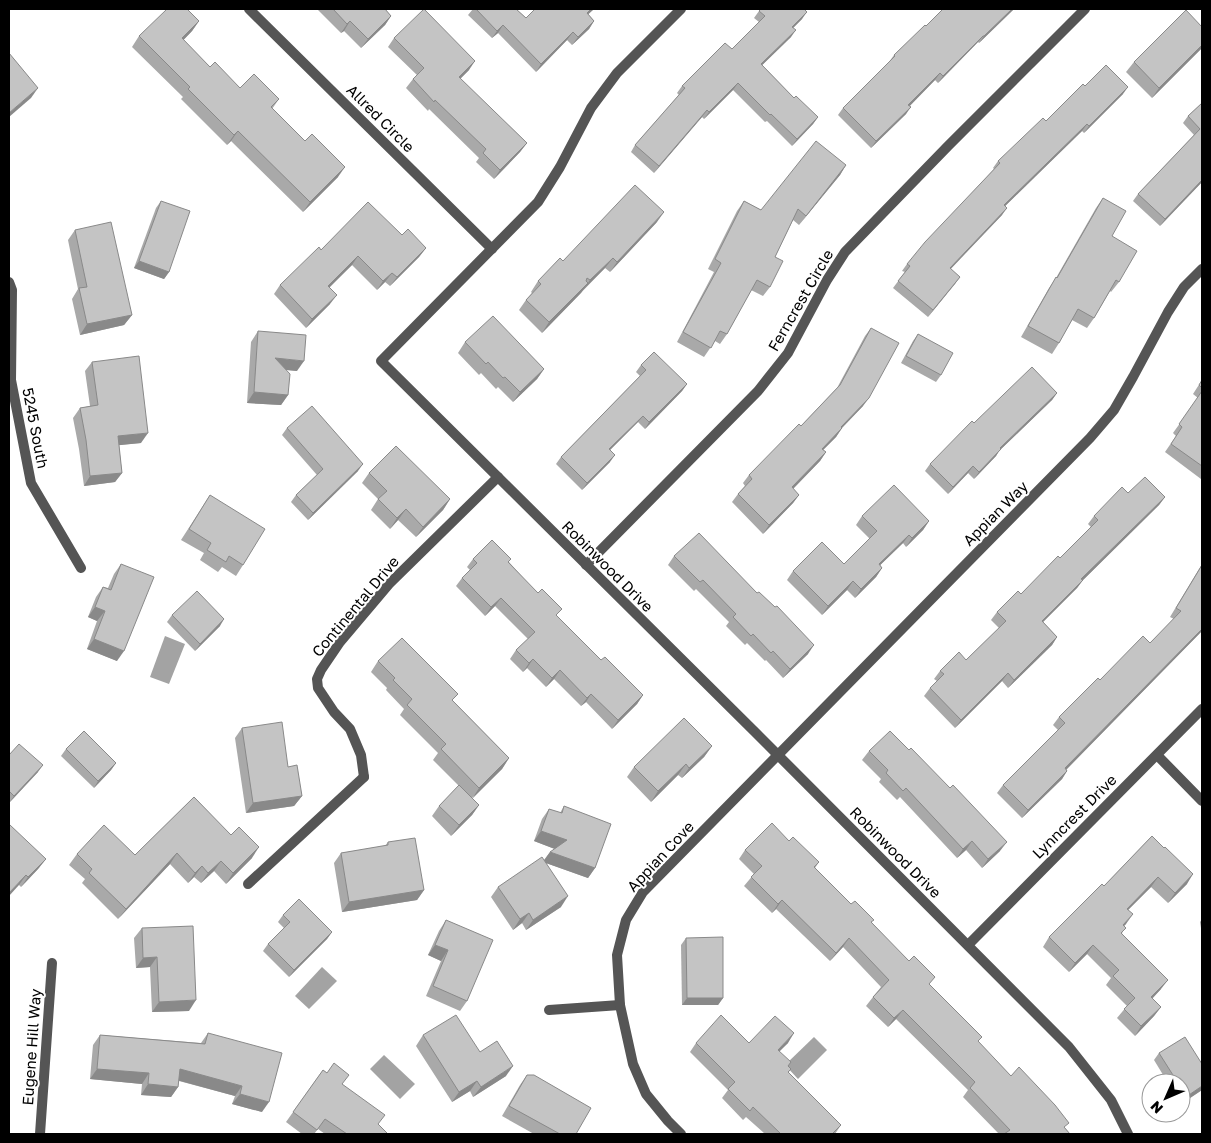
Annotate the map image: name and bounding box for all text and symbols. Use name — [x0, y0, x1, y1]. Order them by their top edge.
street label: Allred Circle — [343, 80, 419, 156]
street label: Ferncrest Circle — [764, 246, 837, 354]
street label: 5245 South — [19, 386, 53, 470]
street label: Appian Way — [959, 476, 1032, 549]
street label: Robinwood Drive — [559, 517, 658, 616]
street label: Continental Drive — [308, 552, 402, 660]
street label: Lynncrest Drive — [1028, 770, 1120, 862]
street label: Robinwood Drive — [847, 803, 946, 902]
street label: Appian Cove — [623, 817, 697, 895]
street label: Eugene Hill Way — [18, 987, 44, 1106]
north arrow — [1141, 1073, 1191, 1123]
text: N — [1147, 1098, 1166, 1117]

